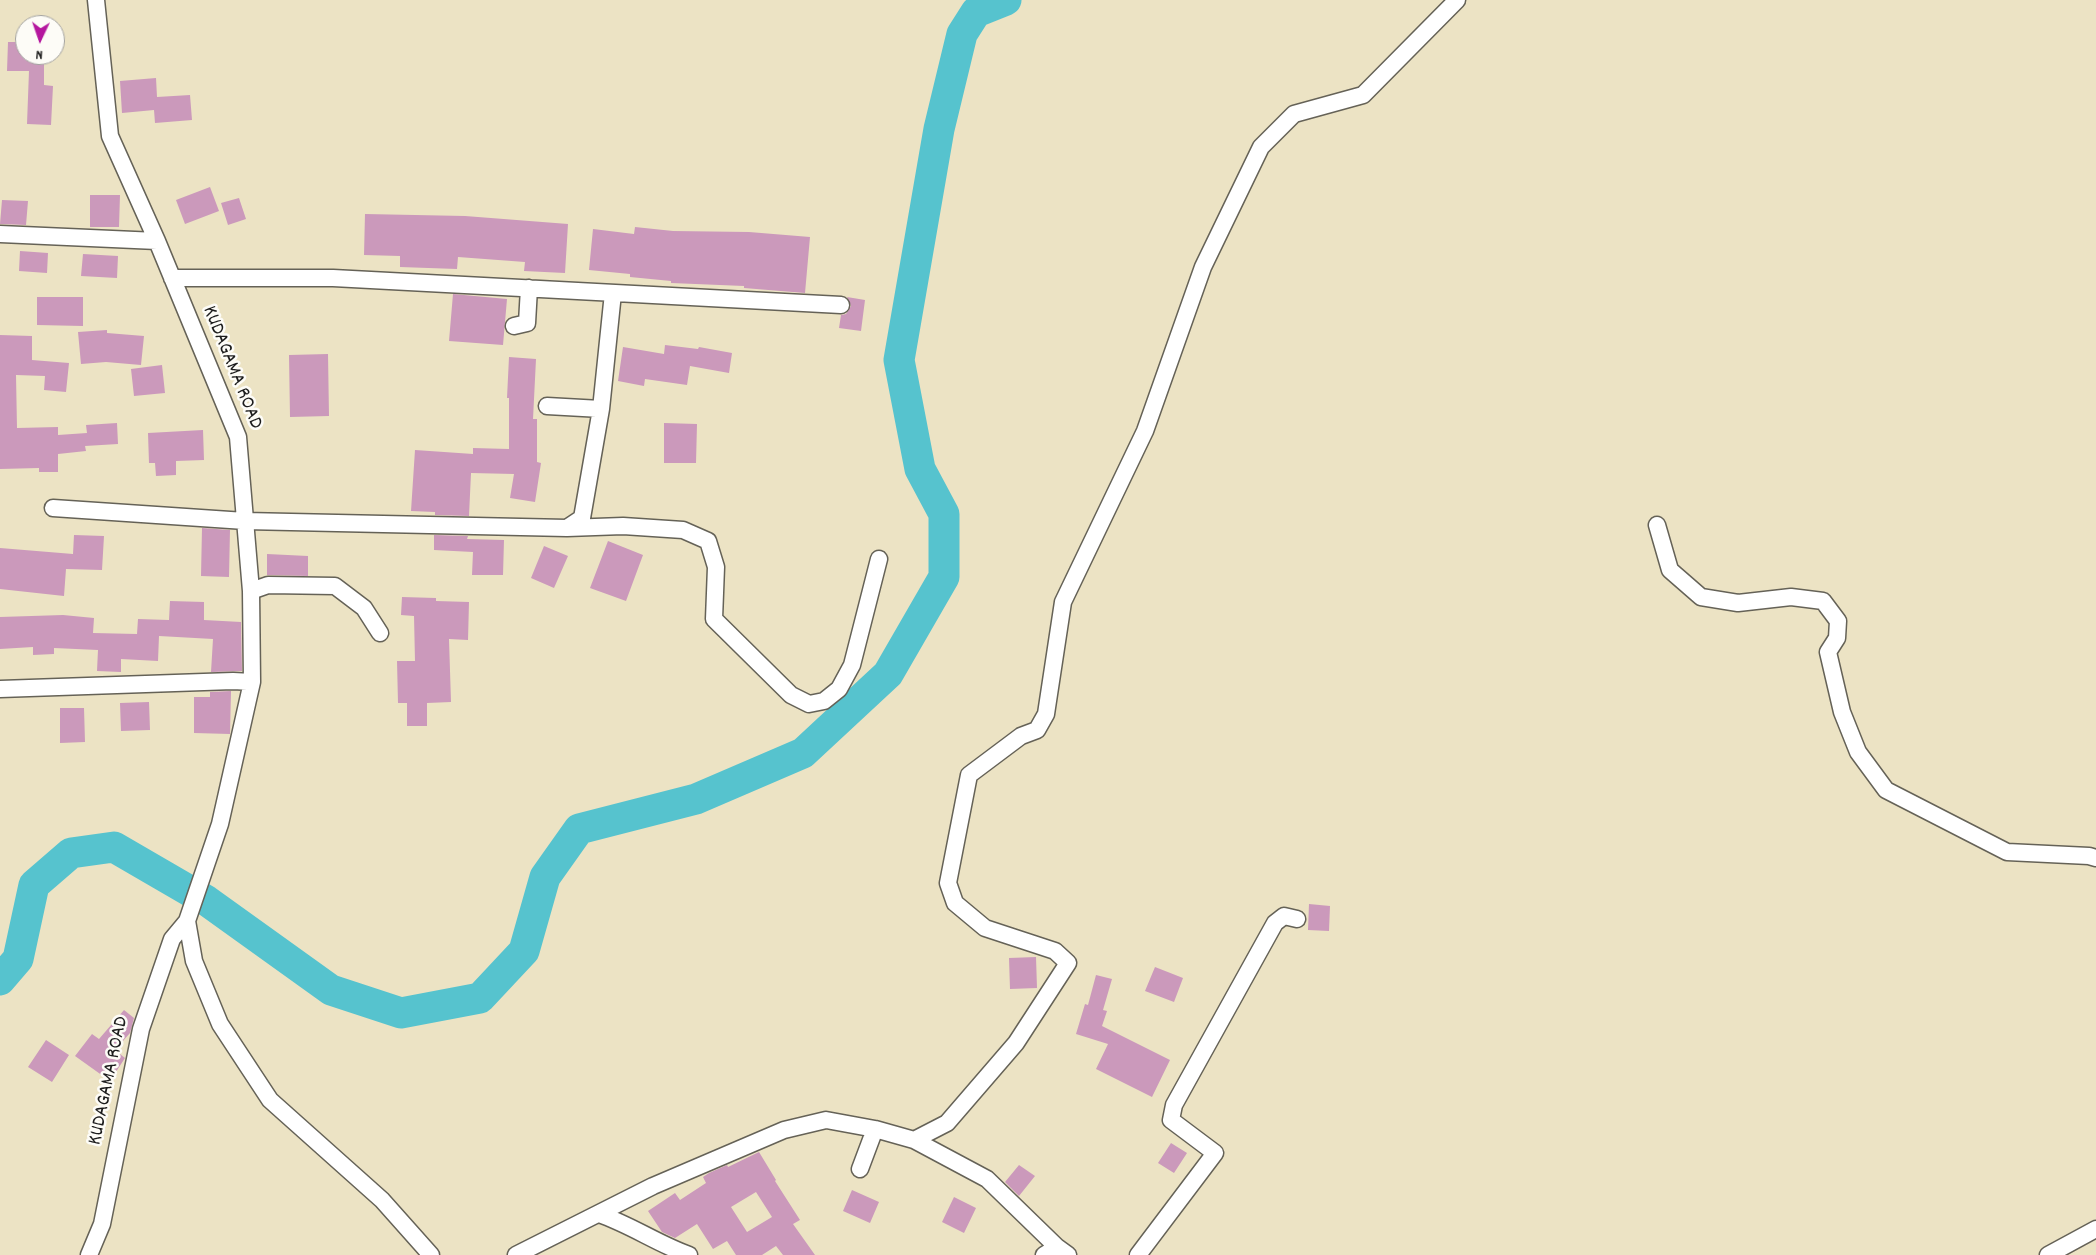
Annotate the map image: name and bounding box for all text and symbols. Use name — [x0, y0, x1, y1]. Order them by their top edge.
north arrow — [15, 15, 65, 65]
text: N — [35, 44, 43, 64]
street label: KUDAGAMA ROAD — [195, 303, 267, 433]
street label: KUDAGAMA ROAD — [85, 1015, 135, 1147]

